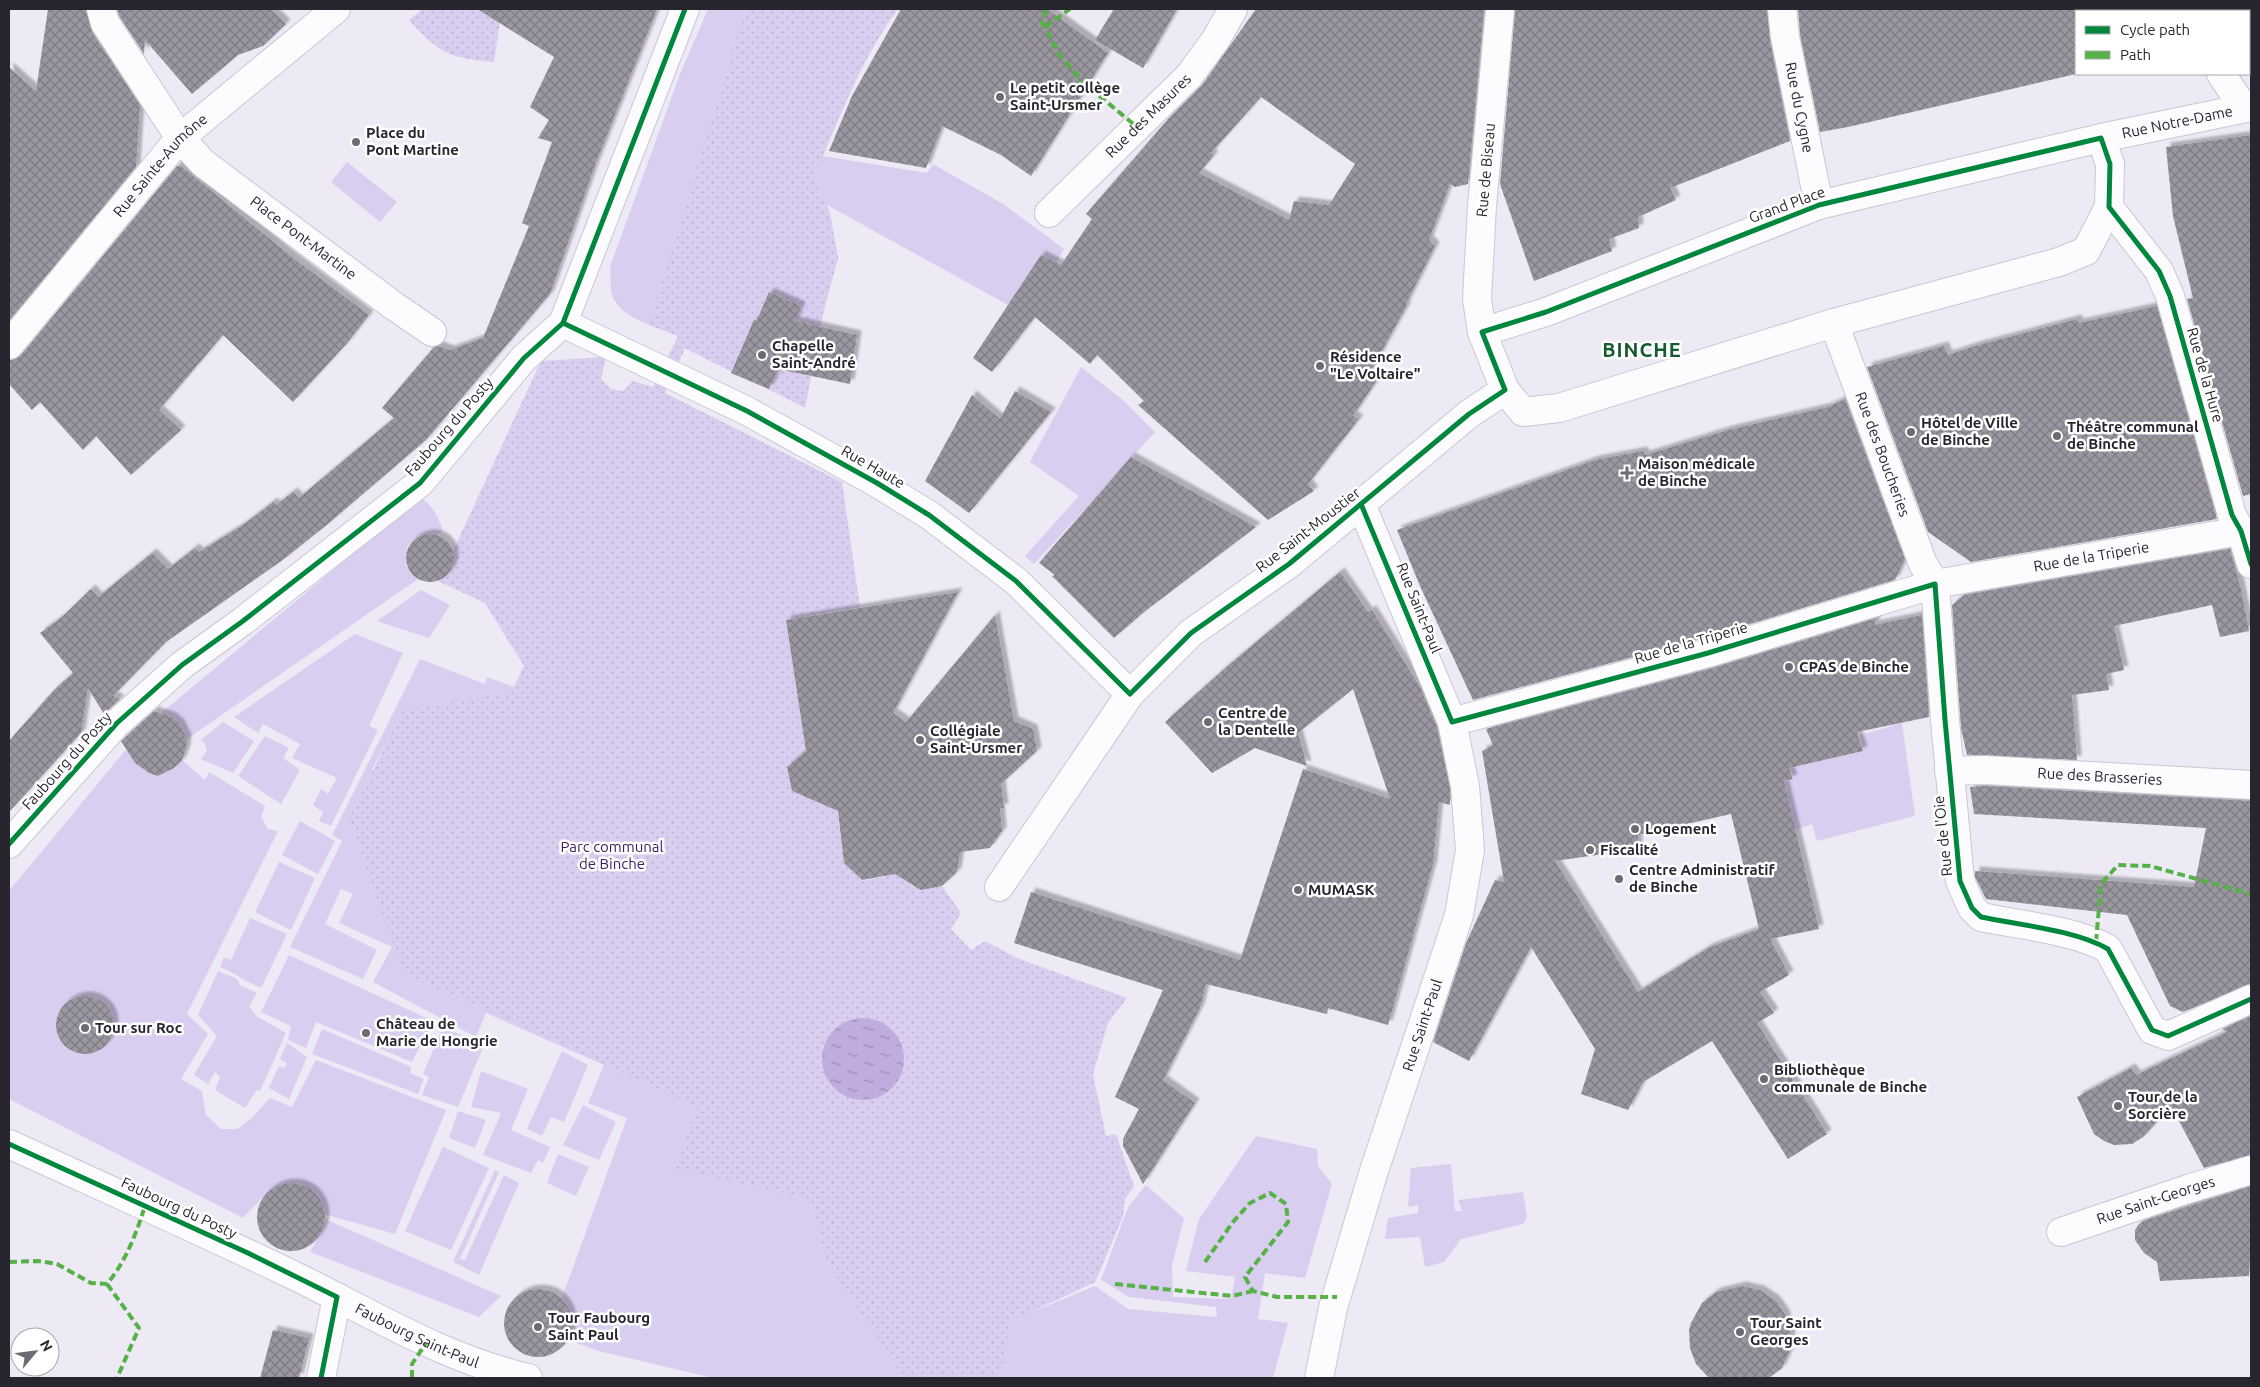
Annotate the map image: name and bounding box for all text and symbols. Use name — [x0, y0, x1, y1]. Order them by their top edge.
legend — [2075, 10, 2250, 75]
text: Cycle path — [2120, 21, 2190, 38]
text: Path — [2120, 46, 2151, 63]
street label: Rue du Cygne — [1782, 60, 1817, 154]
street label: Rue des Masures — [1102, 70, 1194, 161]
place label: Le petit collège Saint-Ursmer — [1010, 79, 1120, 113]
marker: Le petit collège Saint-Ursmer — [994, 91, 1006, 103]
street label: Rue Notre-Dame — [2120, 102, 2234, 141]
street label: Rue Sainte-Aumône — [109, 110, 211, 220]
street label: Rue de Biseau — [1473, 122, 1498, 218]
place label: Place du Pont Martine — [366, 124, 459, 158]
marker: Place du Pont Martine — [350, 136, 362, 148]
street label: Grand Place — [1746, 183, 1827, 226]
street label: Place Pont-Martine — [247, 192, 360, 283]
street label: Rue de la Hure — [2184, 325, 2227, 424]
place label: Chapelle Saint-André — [772, 337, 856, 371]
district label: BINCHE — [1602, 338, 1682, 361]
place label: Résidence "Le Voltaire" — [1330, 348, 1420, 382]
marker: Chapelle Saint-André — [756, 349, 768, 361]
marker: Résidence "Le Voltaire" — [1314, 360, 1326, 372]
street label: Faubourg du Posty — [401, 374, 496, 480]
street label: Rue des Boucheries — [1852, 390, 1914, 519]
place label: Hôtel de Ville de Binche — [1921, 414, 2018, 448]
place label: Théâtre communal de Binche — [2067, 418, 2199, 452]
marker: Hôtel de Ville de Binche — [1905, 426, 1917, 438]
marker: Théâtre communal de Binche — [2051, 430, 2063, 442]
street label: Rue Haute — [838, 442, 908, 492]
place label: Maison médicale de Binche — [1638, 455, 1755, 489]
marker: Maison médicale de Binche — [1620, 466, 1634, 480]
street label: Rue Saint-Moustier — [1252, 483, 1363, 576]
street label: Rue de la Triperie — [2032, 538, 2150, 575]
street label: Rue Saint-Paul — [1394, 560, 1445, 656]
street label: Rue de la Triperie — [1632, 618, 1749, 667]
place label: CPAS de Binche — [1799, 658, 1909, 675]
marker: CPAS de Binche — [1783, 661, 1795, 673]
place label: Centre de la Dentelle — [1218, 704, 1295, 738]
street label: Faubourg du Posty — [18, 708, 115, 813]
marker: Centre de la Dentelle — [1202, 716, 1214, 728]
place label: Collégiale Saint-Ursmer — [930, 722, 1023, 756]
marker: Collégiale Saint-Ursmer — [914, 734, 926, 746]
street label: Rue des Brasseries — [2037, 764, 2163, 788]
street label: Rue de l'Oie — [1930, 795, 1955, 877]
place label: Logement — [1645, 820, 1717, 837]
marker: Logement — [1629, 823, 1641, 835]
park label: Parc communal de Binche — [561, 838, 664, 872]
place label: Fiscalité — [1600, 841, 1659, 858]
marker: Fiscalité — [1584, 844, 1596, 856]
place label: Centre Administratif de Binche — [1629, 861, 1775, 895]
marker: Centre Administratif de Binche — [1613, 873, 1625, 885]
place label: MUMASK — [1308, 881, 1375, 898]
marker: MUMASK — [1292, 884, 1304, 896]
street label: Rue Saint-Paul — [1399, 977, 1445, 1073]
place label: Château de Marie de Hongrie — [376, 1015, 498, 1049]
place label: Tour sur Roc — [95, 1019, 182, 1036]
marker: Tour sur Roc — [79, 1022, 91, 1034]
marker: Château de Marie de Hongrie — [360, 1027, 372, 1039]
place label: Bibliothèque communale de Binche — [1774, 1061, 1927, 1095]
marker: Bibliothèque communale de Binche — [1758, 1073, 1770, 1085]
place label: Tour de la Sorcière — [2128, 1088, 2198, 1122]
marker: Tour de la Sorcière — [2112, 1100, 2124, 1112]
street label: Rue Saint-Georges — [2094, 1172, 2217, 1227]
street label: Faubourg du Posty — [119, 1173, 240, 1242]
street label: Faubourg Saint-Paul — [353, 1299, 481, 1371]
place label: Tour Faubourg Saint Paul — [548, 1309, 650, 1343]
place label: Tour Saint Georges — [1750, 1314, 1822, 1348]
marker: Tour Faubourg Saint Paul — [532, 1321, 544, 1333]
marker: Tour Saint Georges — [1734, 1326, 1746, 1338]
north arrow — [10, 1327, 60, 1377]
text: N — [37, 1337, 56, 1354]

